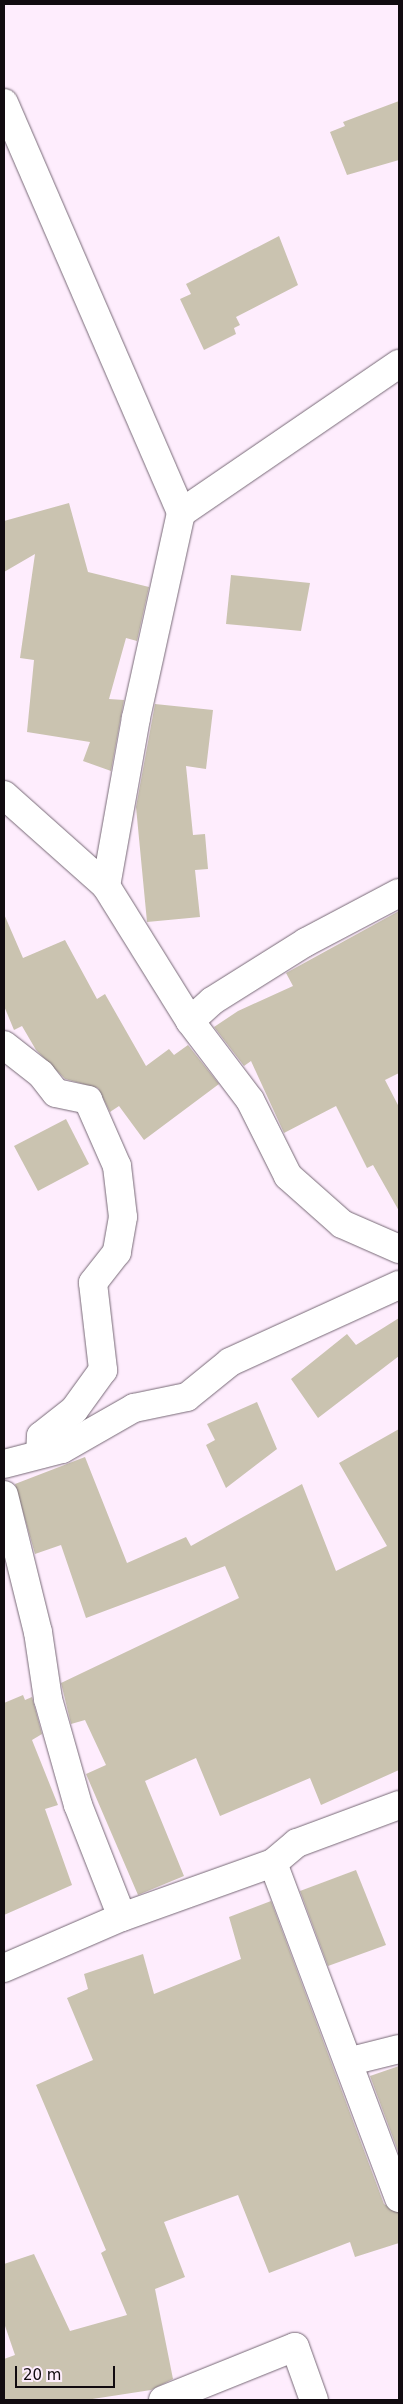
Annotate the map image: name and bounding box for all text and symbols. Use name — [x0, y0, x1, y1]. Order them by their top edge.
scale bar — [18, 2356, 118, 2388]
text: 20 m — [23, 2366, 61, 2384]

